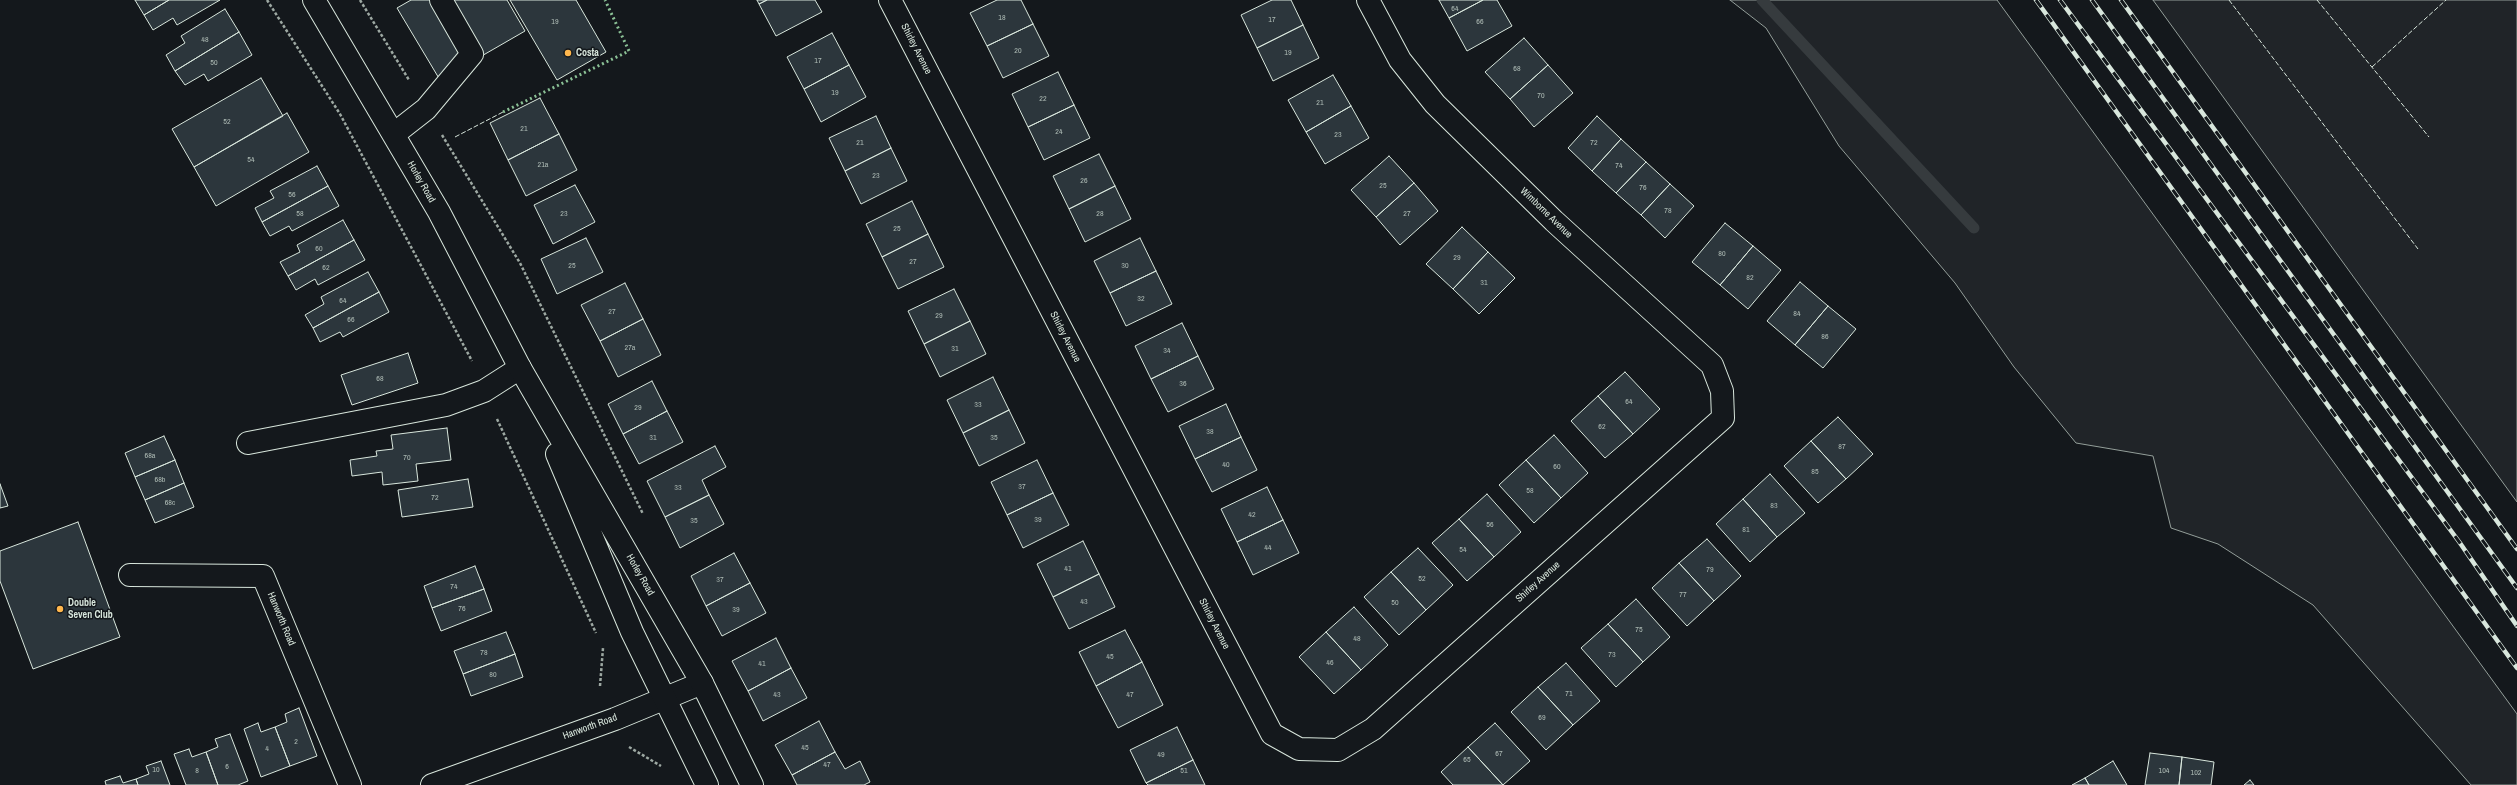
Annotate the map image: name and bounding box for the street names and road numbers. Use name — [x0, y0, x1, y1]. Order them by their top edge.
street label: Shirley Avenue — [898, 22, 934, 76]
street label: Horley Road — [404, 159, 438, 205]
street label: Wimborne Avenue — [1517, 185, 1575, 241]
street label: Shirley Avenue — [1047, 310, 1083, 364]
street label: Horley Road — [623, 552, 657, 598]
street label: Shirley Avenue — [1513, 559, 1563, 605]
street label: Hanworth Road — [264, 590, 298, 648]
street label: Shirley Avenue — [1196, 597, 1232, 651]
street label: Hanworth Road — [561, 712, 619, 742]

